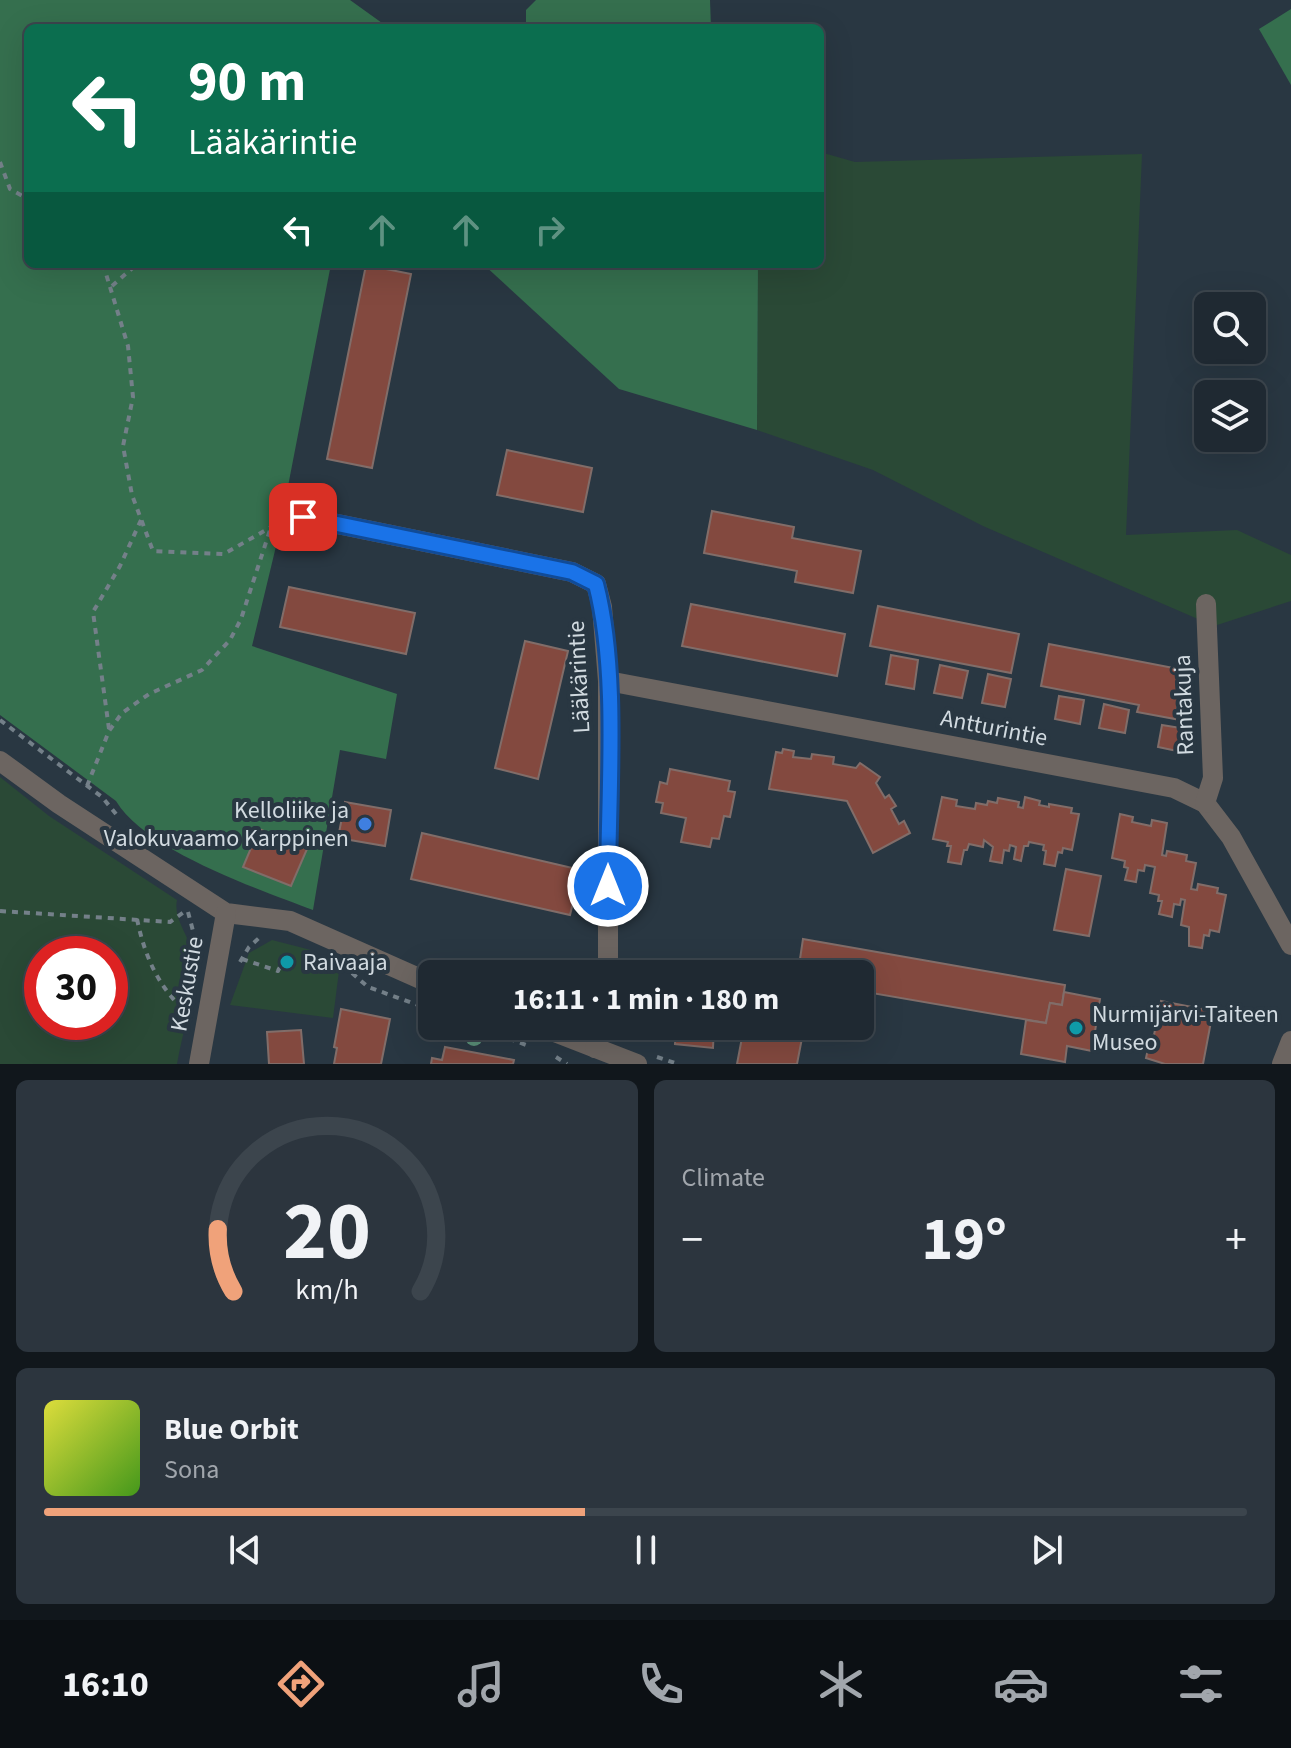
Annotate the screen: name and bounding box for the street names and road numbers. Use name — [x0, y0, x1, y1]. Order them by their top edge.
street label: Lääkärintie — [559, 620, 599, 734]
street label: Rantakuja — [1165, 654, 1203, 756]
street label: Antturintie — [938, 700, 1050, 756]
street label: Keskustie — [161, 934, 213, 1034]

